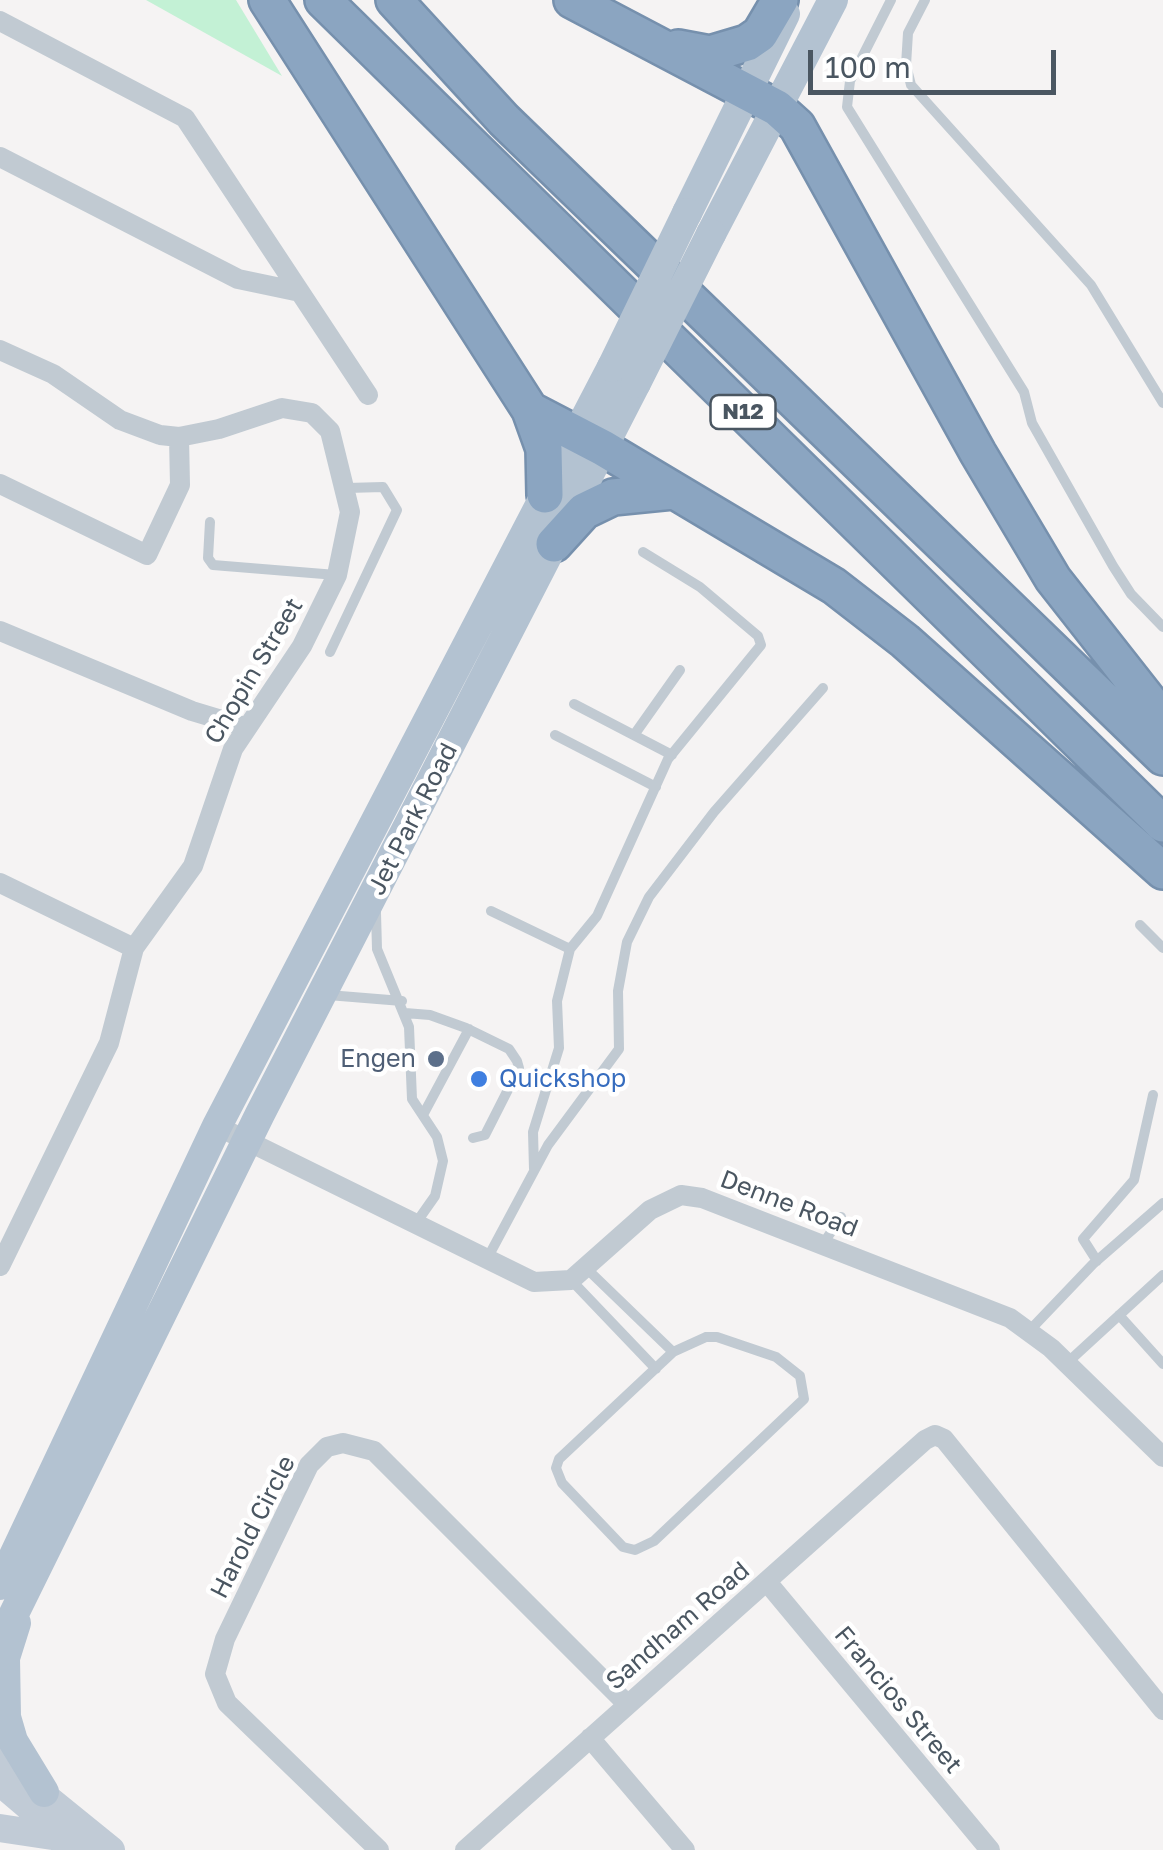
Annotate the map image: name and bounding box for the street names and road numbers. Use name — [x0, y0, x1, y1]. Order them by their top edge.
road number: N12 — [710, 395, 776, 429]
street label: Chopin Street — [199, 593, 309, 749]
street label: Jet Park Road — [362, 738, 464, 900]
street label: Denne Road — [716, 1164, 862, 1244]
street label: Harold Circle — [204, 1451, 302, 1603]
street label: Sandham Road — [600, 1556, 756, 1696]
street label: Francios Street — [828, 1620, 968, 1780]

